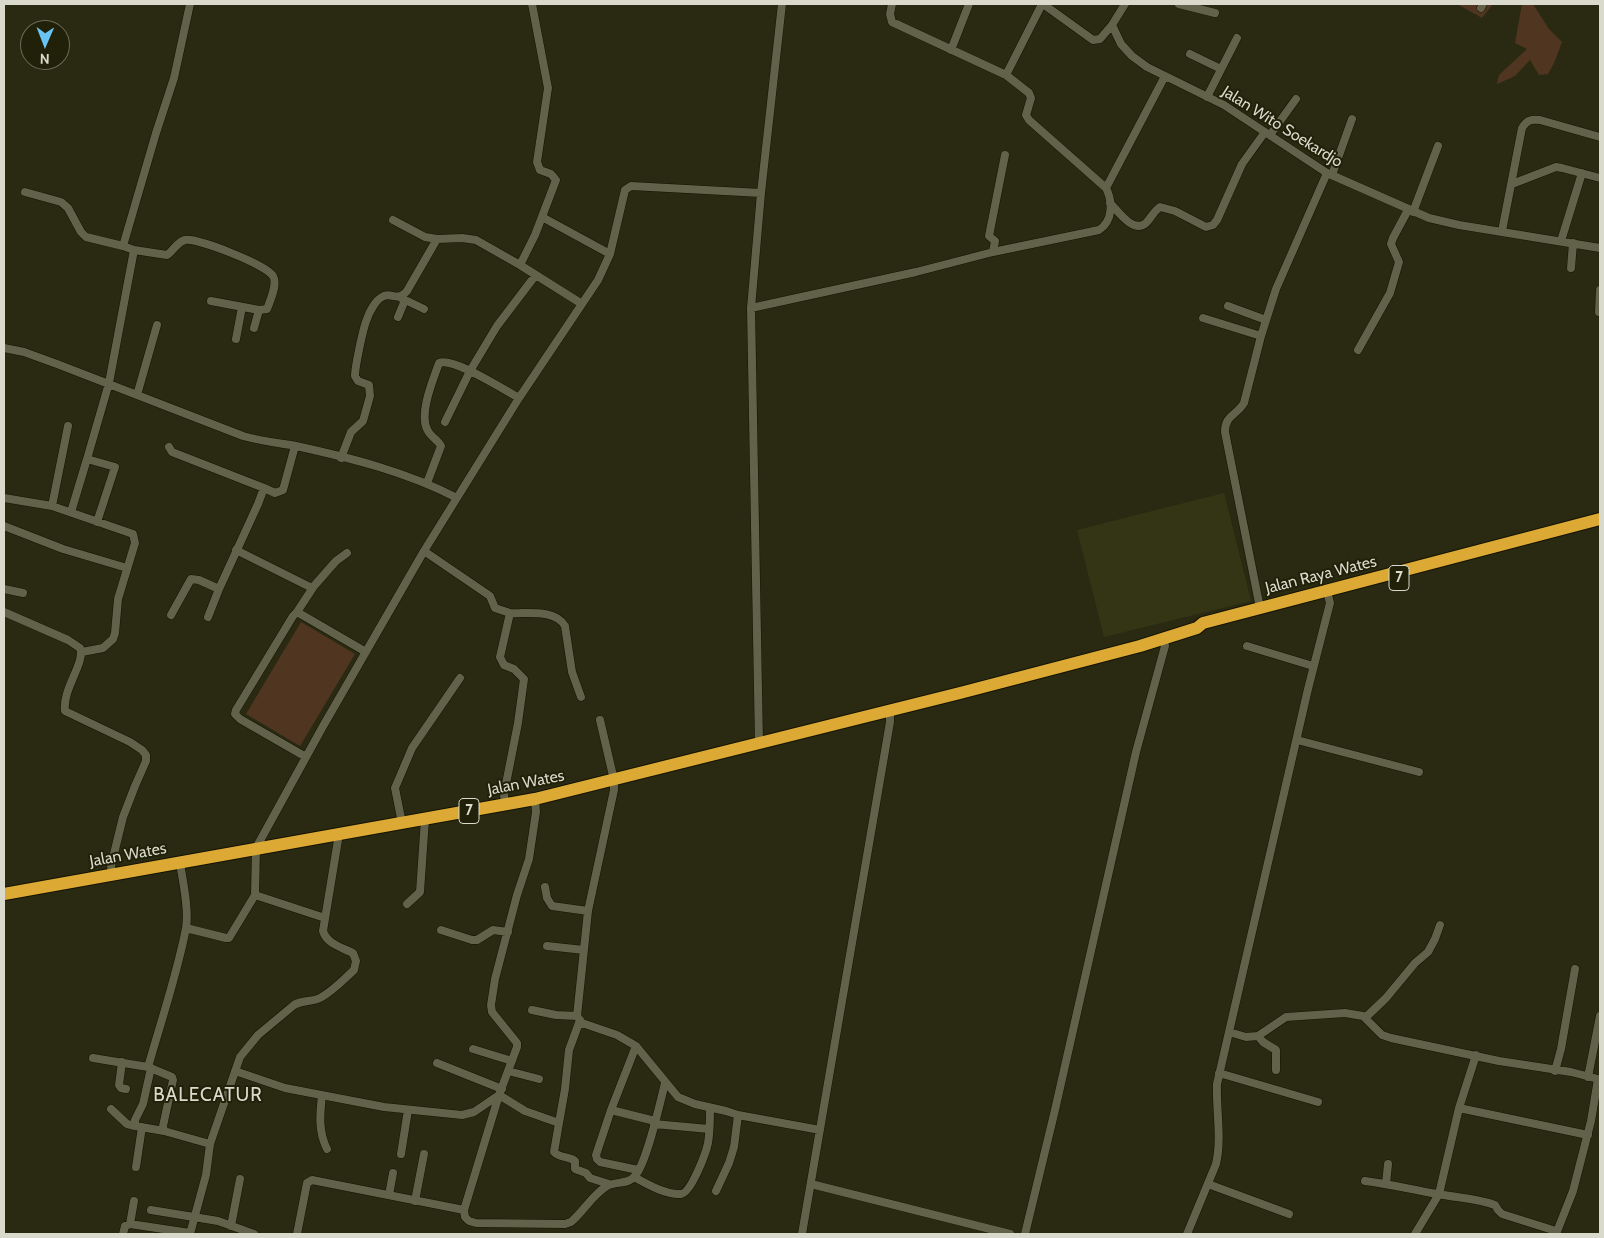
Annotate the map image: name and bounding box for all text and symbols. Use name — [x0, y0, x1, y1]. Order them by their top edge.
north arrow — [20, 20, 70, 70]
text: N — [40, 50, 50, 68]
street label: Jalan Wito Soekardjo — [1218, 82, 1346, 172]
street label: Jalan Raya Wates — [1263, 552, 1379, 598]
road number: 7 — [1389, 566, 1409, 590]
street label: Jalan Wates — [486, 766, 566, 800]
road number: 7 — [459, 798, 479, 824]
street label: Jalan Wates — [88, 839, 168, 871]
district label: BALECATUR — [152, 1084, 264, 1106]

